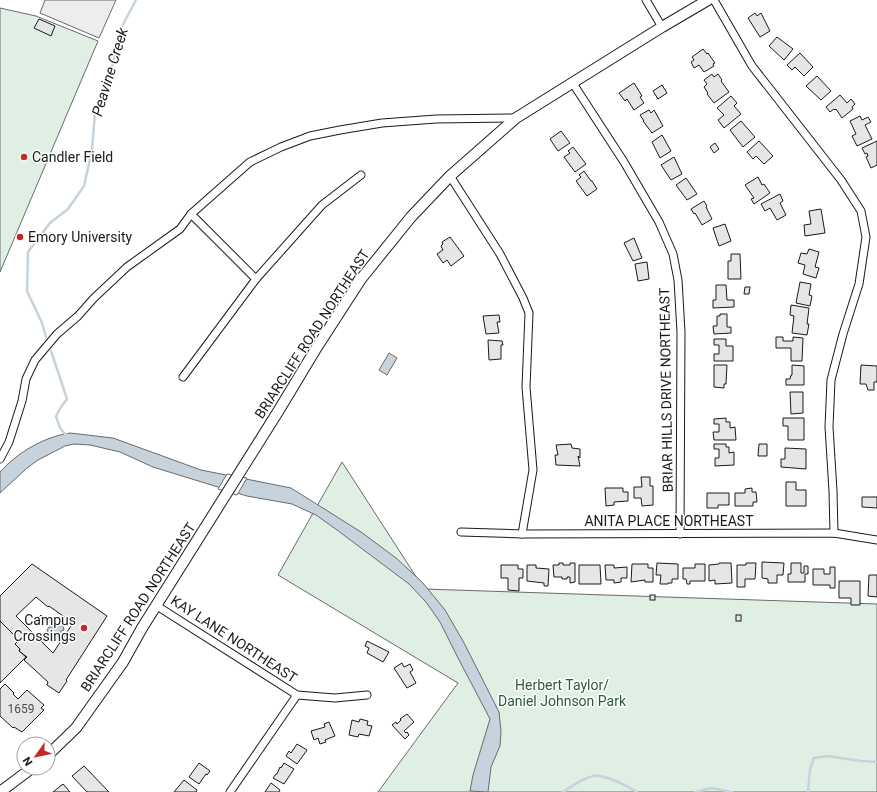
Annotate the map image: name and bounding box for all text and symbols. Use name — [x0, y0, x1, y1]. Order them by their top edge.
water label: Peavine Creek — [88, 25, 132, 118]
place label: Candler Field — [32, 149, 113, 165]
marker: Candler Field — [19, 152, 29, 162]
place label: Emory University — [28, 229, 132, 245]
marker: Emory University — [15, 232, 25, 242]
street label: BRIARCLIFF ROAD NORTHEAST — [251, 246, 373, 421]
street label: BRIAR HILLS DRIVE NORTHEAST — [656, 287, 676, 493]
street label: ANITA PLACE NORTHEAST — [584, 513, 754, 529]
street label: BRIARCLIFF ROAD NORTHEAST — [77, 519, 199, 694]
street label: KAY LANE NORTHEAST — [168, 592, 301, 686]
place label: Campus Crossings — [14, 612, 76, 644]
marker: Campus Crossings — [79, 623, 89, 633]
park label: Herbert Taylor/ Daniel Johnson Park — [498, 677, 627, 709]
house number: 1659 — [8, 702, 34, 716]
north arrow — [16, 736, 56, 776]
text: N — [20, 754, 36, 768]

